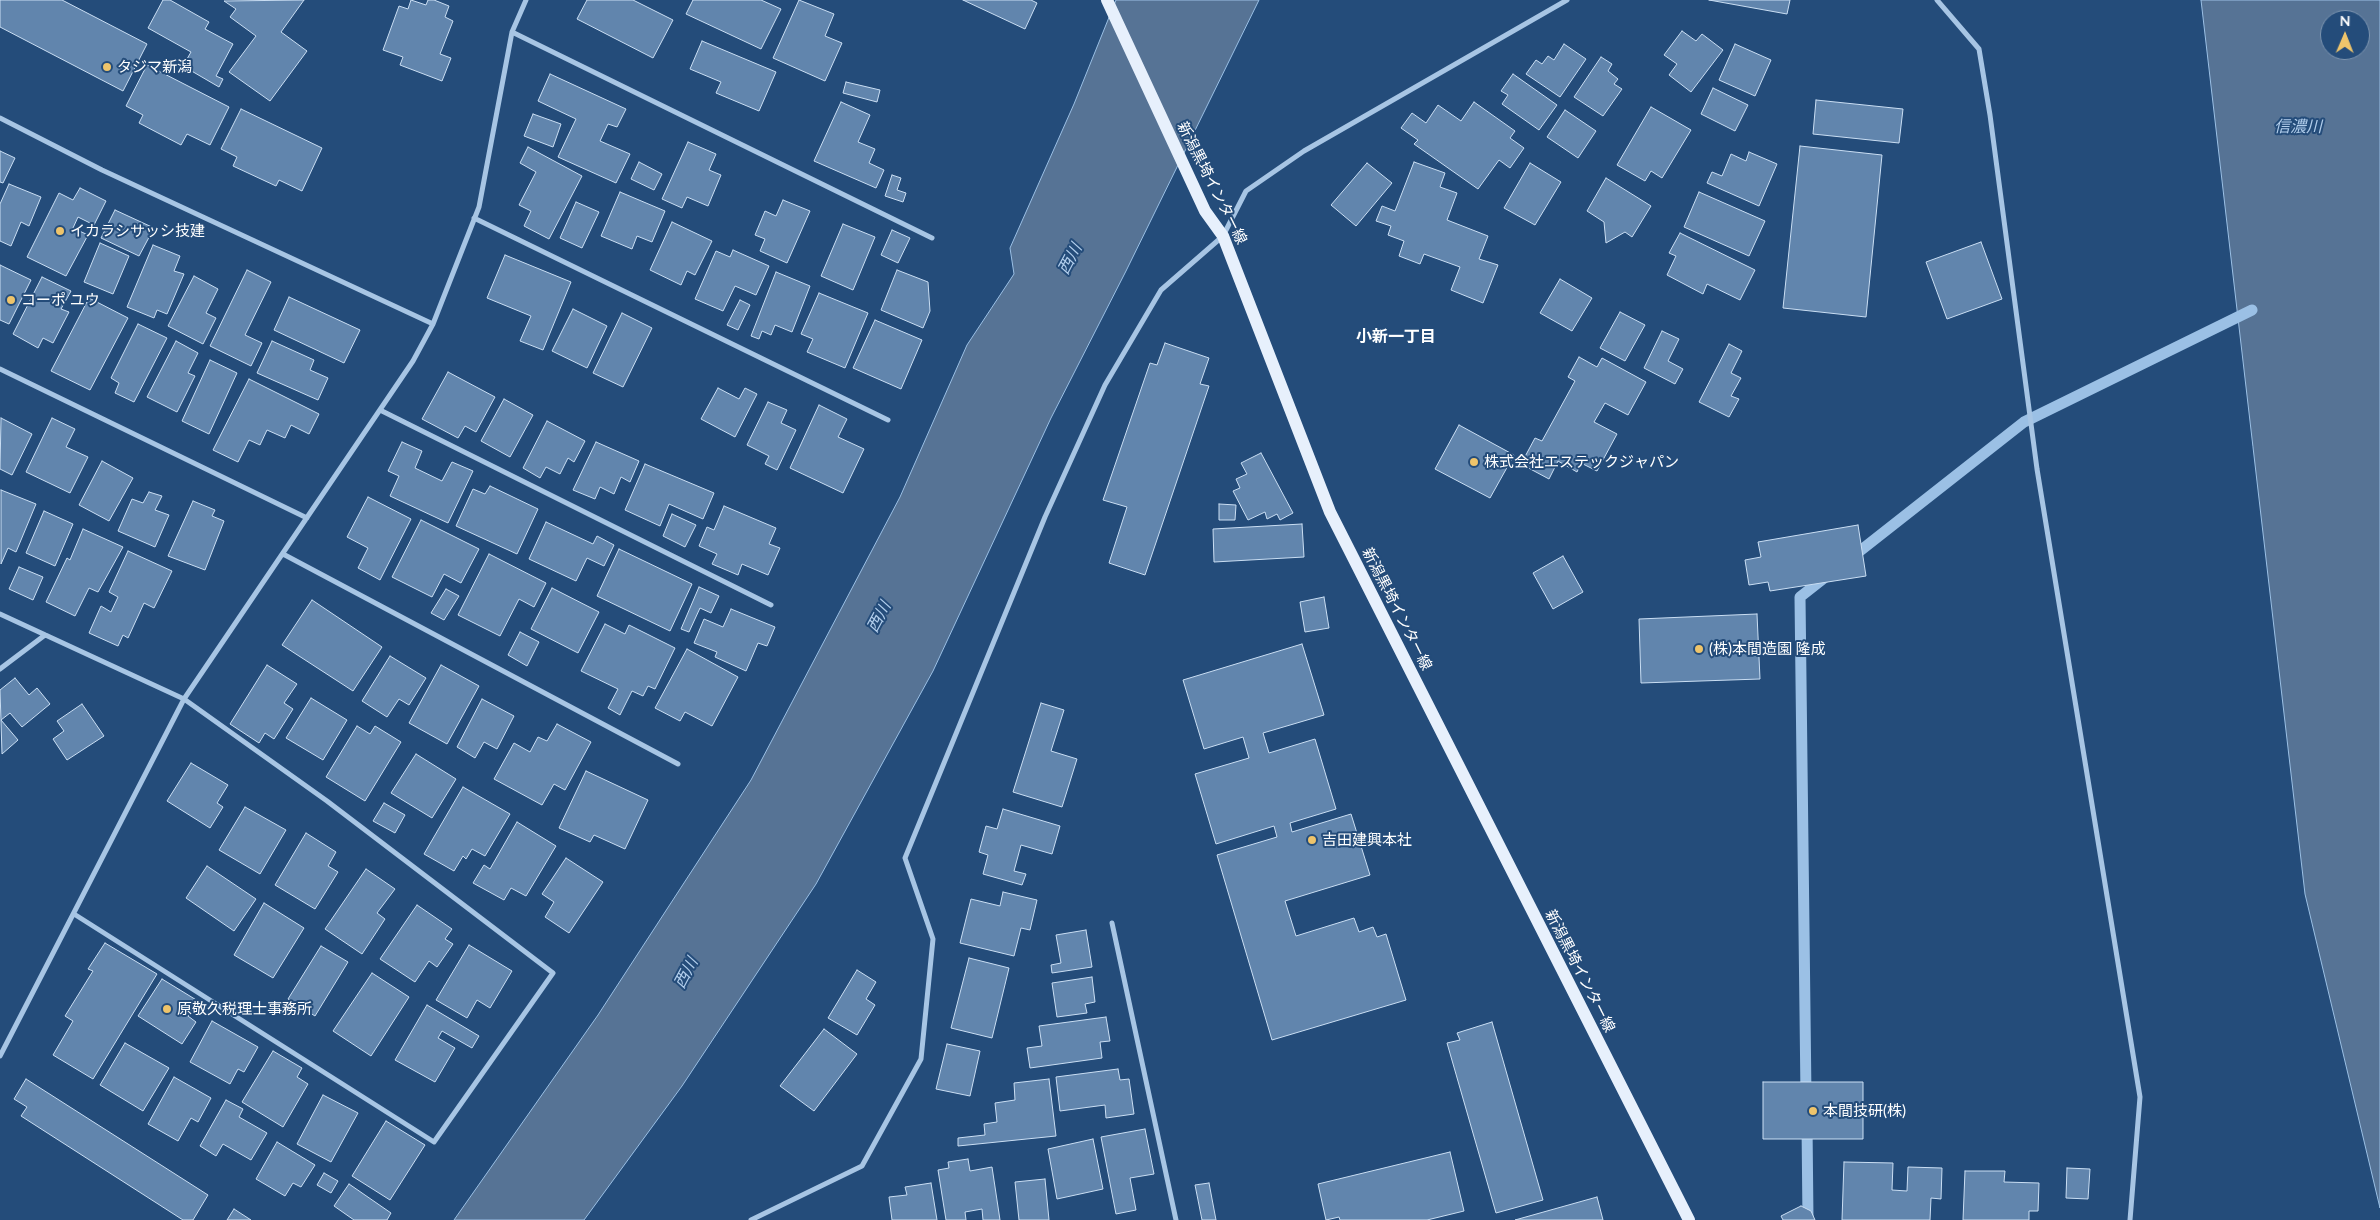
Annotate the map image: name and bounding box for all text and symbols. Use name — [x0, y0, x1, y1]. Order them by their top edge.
north arrow — [2320, 10, 2370, 60]
text: N — [2340, 12, 2351, 29]
place label: タジマ新潟 — [117, 58, 192, 76]
marker: タジマ新潟 — [101, 61, 113, 73]
water label: 信濃川 — [2274, 117, 2322, 137]
street label: 新潟黒埼インター線 — [1173, 119, 1251, 247]
place label: イカラシサッシ技建 — [70, 222, 205, 240]
marker: イカラシサッシ技建 — [54, 225, 66, 237]
water label: 西川 — [1054, 240, 1086, 278]
place label: コーポ ユウ — [21, 291, 100, 309]
marker: コーポ ユウ — [5, 294, 17, 306]
district label: 小新一丁目 — [1356, 327, 1436, 347]
place label: 株式会社エステックジャパン — [1484, 453, 1679, 471]
marker: 株式会社エステックジャパン — [1468, 456, 1480, 468]
street label: 新潟黒埼インター線 — [1358, 545, 1436, 673]
water label: 西川 — [863, 598, 895, 636]
place label: (株)本間造園 隆成 — [1709, 640, 1826, 658]
marker: (株)本間造園 隆成 — [1693, 643, 1705, 655]
place label: 吉田建興本社 — [1322, 831, 1412, 849]
marker: 吉田建興本社 — [1306, 834, 1318, 846]
street label: 新潟黒埼インター線 — [1541, 907, 1619, 1035]
water label: 西川 — [670, 954, 702, 992]
place label: 原敬久税理士事務所 — [177, 1000, 312, 1018]
marker: 原敬久税理士事務所 — [161, 1003, 173, 1015]
place label: 本間技研(株) — [1823, 1102, 1906, 1120]
marker: 本間技研(株) — [1807, 1105, 1819, 1117]

